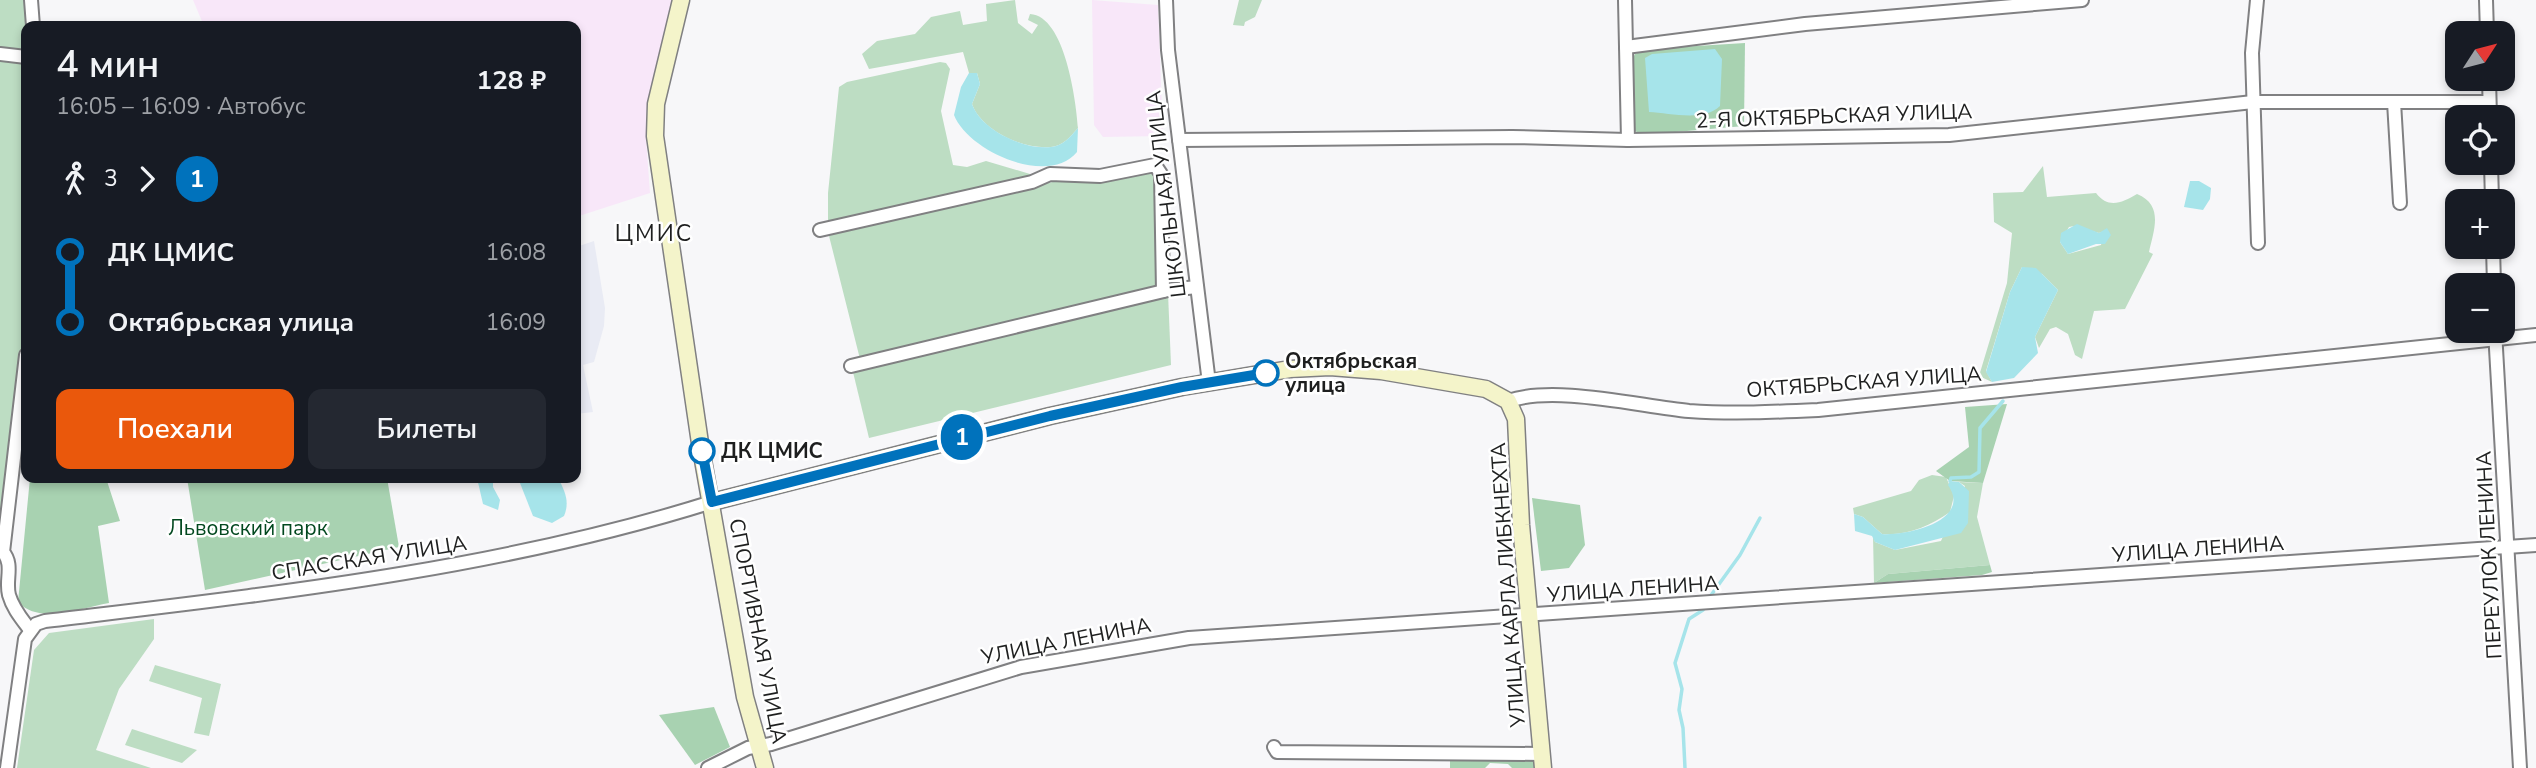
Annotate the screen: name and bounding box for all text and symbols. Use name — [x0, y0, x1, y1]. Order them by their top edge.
north arrow — [2445, 21, 2515, 91]
map controls — [2445, 21, 2515, 343]
text: 4 мин — [56, 39, 159, 90]
text: 128 ₽ — [477, 63, 546, 98]
street label: ШКОЛЬНАЯ УЛИЦА — [1139, 89, 1193, 299]
text: 16:05 – 16:09 · Автобус — [56, 91, 306, 122]
street label: 2-Я ОКТЯБРЬСКАЯ УЛИЦА — [1695, 97, 1973, 135]
button: locate — [2445, 105, 2515, 175]
icon: walk — [56, 160, 94, 198]
icon: forward — [128, 160, 166, 198]
text: 3 — [104, 163, 118, 194]
text: 1 — [190, 163, 204, 195]
button: + — [2445, 189, 2515, 259]
district label: ЦМИС — [615, 218, 693, 249]
text: ДК ЦМИС — [108, 235, 234, 270]
text: 16:08 — [486, 237, 546, 268]
button: − — [2445, 273, 2515, 343]
text: Октябрьская улица — [108, 305, 354, 340]
text: 16:09 — [486, 307, 546, 338]
place label: Октябрьская улица — [1285, 347, 1417, 399]
marker: Октябрьская улица — [1253, 360, 1279, 386]
street label: ОКТЯБРЬСКАЯ УЛИЦА — [1745, 360, 1983, 404]
button: Поехали — [56, 389, 294, 469]
button: Билеты — [308, 389, 546, 469]
line badge: 1 — [939, 414, 985, 460]
text: 1 — [955, 421, 969, 453]
place label: ДК ЦМИС — [721, 437, 823, 465]
marker: ДК ЦМИС — [689, 438, 715, 464]
street label: УЛИЦА КАРЛА ЛИБКНЕХТА — [1484, 442, 1532, 729]
street label: ПЕРЕУЛОК ЛЕНИНА — [2470, 450, 2508, 660]
park label: Львовский парк — [168, 514, 329, 542]
street label: СПОРТИВНАЯ УЛИЦА — [722, 516, 794, 746]
street label: СПАССКАЯ УЛИЦА — [269, 529, 469, 587]
street label: УЛИЦА ЛЕНИНА — [2110, 529, 2285, 569]
street label: УЛИЦА ЛЕНИНА — [1545, 569, 1720, 609]
street label: УЛИЦА ЛЕНИНА — [978, 611, 1153, 671]

